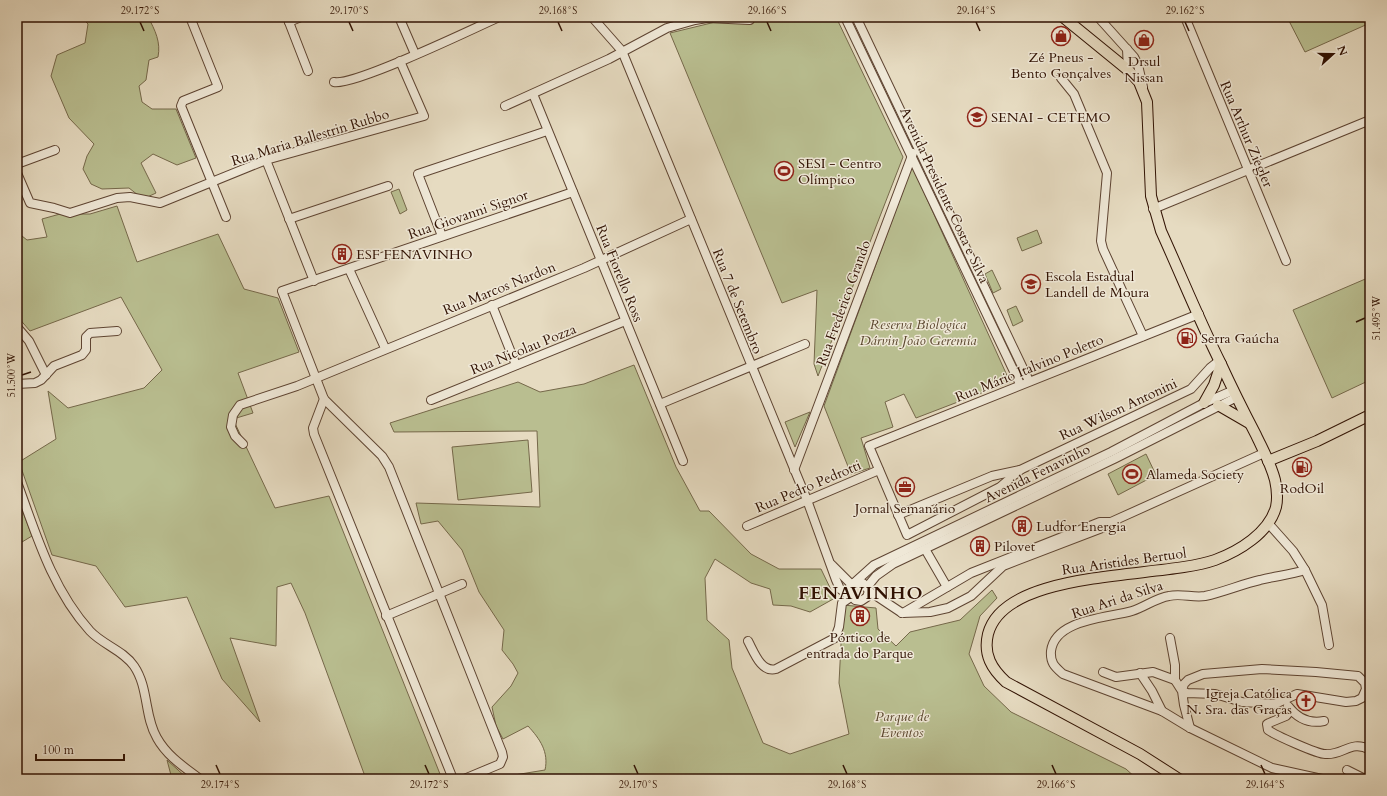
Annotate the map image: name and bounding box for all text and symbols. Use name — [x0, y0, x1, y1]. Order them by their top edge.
text: 29.172°S — [121, 4, 159, 18]
text: 29.170°S — [330, 4, 368, 18]
text: 29.168°S — [539, 4, 577, 18]
text: 29.166°S — [748, 4, 786, 18]
text: 29.164°S — [957, 4, 995, 18]
text: 29.162°S — [1166, 4, 1204, 18]
shop icon: Zé Pneus - Bento Gonçalves — [1050, 25, 1072, 47]
shop icon: Drsul Nissan — [1133, 29, 1155, 51]
north arrow — [1313, 34, 1353, 74]
text: N — [1333, 43, 1351, 58]
place label: Zé Pneus - Bento Gonçalves — [1011, 48, 1111, 83]
place label: Drsul Nissan — [1124, 52, 1164, 87]
street label: Rua Arthur Ziegler — [1216, 78, 1278, 191]
street label: Rua Maria Ballestrin Rubbo — [229, 104, 392, 171]
street label: Avenida Presidente Costa e Silva — [895, 104, 994, 286]
school or university icon: SENAI - CETEMO — [966, 106, 988, 128]
place label: SENAI - CETEMO — [991, 108, 1111, 127]
place label: SESI - Centro Olímpico — [798, 154, 882, 189]
sports icon: SESI - Centro Olímpico — [773, 160, 795, 182]
street label: Rua Giovanni Signor — [406, 185, 532, 244]
street label: Rua Fiorello Ross — [591, 222, 648, 325]
street label: Rua Frederico Grando — [812, 237, 875, 369]
building icon: ESF FENAVINHO — [331, 243, 353, 265]
place label: ESF FENAVINHO — [356, 245, 473, 264]
street label: Rua 7 de Setembro — [708, 246, 767, 357]
street label: Rua Marcos Nardon — [440, 257, 558, 320]
place label: Escola Estadual Landell de Moura — [1045, 267, 1149, 302]
school or university icon: Escola Estadual Landell de Moura — [1020, 273, 1042, 295]
text: 51.495°W — [1370, 295, 1384, 340]
park label: Reserva Biologica Dárvin João Geremia — [859, 315, 977, 350]
street label: Rua Nicolau Pozza — [467, 320, 579, 379]
fuel station icon: Serra Gaúcha — [1176, 327, 1198, 349]
place label: Serra Gaúcha — [1201, 329, 1279, 348]
street label: Rua Mário Italvino Poletto — [952, 330, 1106, 407]
text: 51.500°W — [5, 352, 19, 397]
street label: Rua Wilson Antonini — [1056, 374, 1180, 445]
street label: Avenida Fenavinho — [981, 439, 1094, 507]
street label: Rua Pedro Pedrotti — [752, 456, 864, 517]
fuel station icon: RodOil — [1291, 456, 1313, 478]
sports icon: Alameda Society — [1121, 463, 1143, 485]
place label: Alameda Society — [1146, 465, 1245, 484]
office icon: Jornal Semanário — [894, 476, 916, 498]
place label: RodOil — [1280, 479, 1325, 498]
place label: Jornal Semanário — [853, 499, 956, 518]
building icon: Ludfor Energia — [1011, 515, 1033, 537]
place label: Ludfor Energia — [1036, 517, 1126, 536]
building icon: Pilovet — [969, 535, 991, 557]
place label: Pilovet — [994, 537, 1036, 556]
street label: Rua Aristides Bertuol — [1060, 543, 1188, 580]
street label: Rua Ari da Silva — [1069, 576, 1165, 623]
district label: FENAVINHO — [798, 581, 924, 606]
building icon: Pórtico de entrada do Parque — [849, 605, 871, 627]
place label: Pórtico de entrada do Parque — [807, 628, 913, 663]
place label: Igreja Católica N. Sra. das Graças — [1186, 684, 1292, 719]
church icon: Igreja Católica N. Sra. das Graças — [1295, 690, 1317, 712]
park label: Parque de Eventos — [875, 707, 930, 742]
scale bar — [36, 736, 124, 762]
text: 100 m — [42, 742, 75, 758]
text: 29.174°S — [201, 778, 239, 792]
text: 29.172°S — [410, 778, 448, 792]
text: 29.170°S — [619, 778, 657, 792]
text: 29.168°S — [828, 778, 866, 792]
text: 29.166°S — [1037, 778, 1075, 792]
text: 29.164°S — [1246, 778, 1284, 792]

